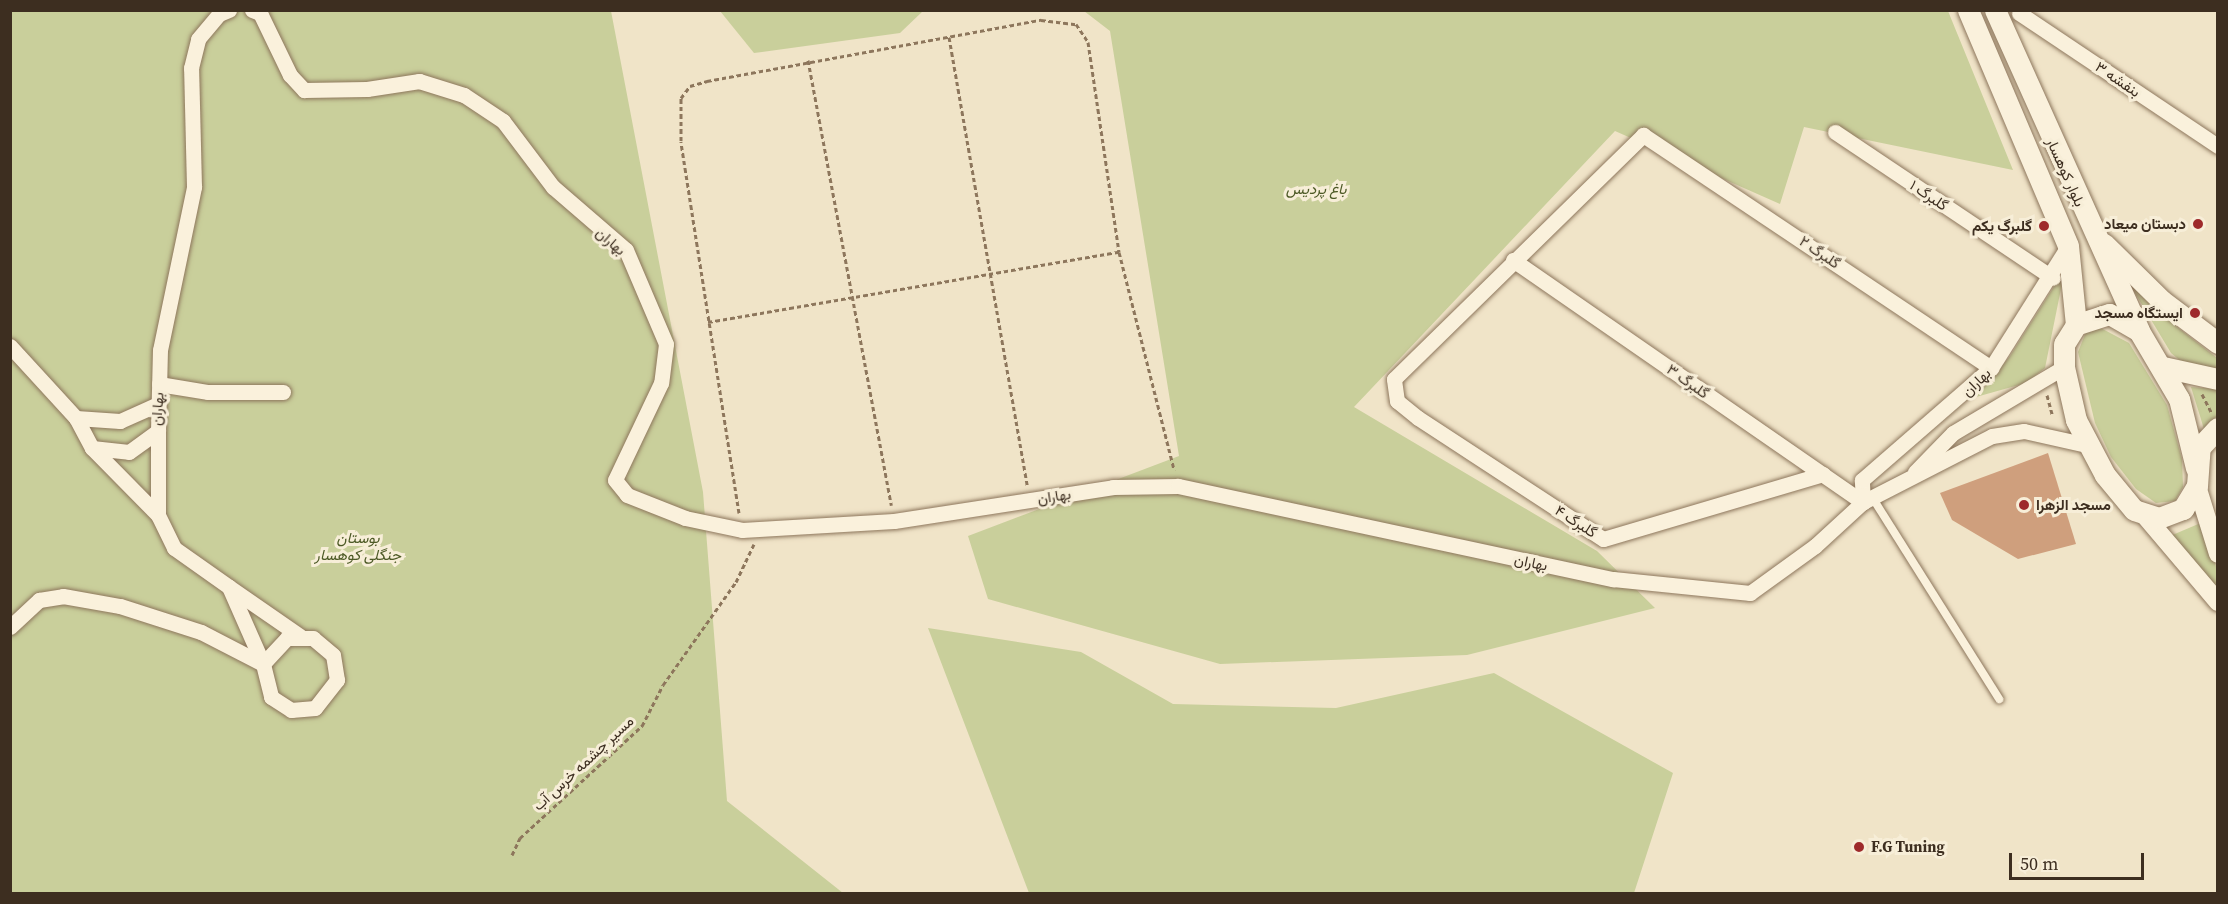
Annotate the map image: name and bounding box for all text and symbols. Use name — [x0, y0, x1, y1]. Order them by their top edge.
street label: بنفشه ۳ — [2092, 57, 2144, 101]
street label: بلوار کوهسار — [2043, 135, 2089, 209]
street label: گلبرگ ۱ — [1907, 176, 1951, 214]
park label: باغ پردیس — [1286, 180, 1346, 198]
place label: دبستان میعاد — [2104, 215, 2186, 233]
place label: گلبرگ یکم — [1972, 217, 2032, 235]
marker: دبستان میعاد — [2191, 217, 2205, 231]
marker: گلبرگ یکم — [2037, 219, 2051, 233]
street label: بهاران — [592, 223, 630, 259]
street label: گلبرگ ۲ — [1796, 232, 1844, 272]
place label: ایستگاه مسجد — [2094, 304, 2183, 322]
marker: ایستگاه مسجد — [2188, 306, 2202, 320]
street label: گلبرگ ۳ — [1663, 360, 1713, 402]
street label: بهاران — [1958, 364, 1994, 400]
street label: بهاران — [147, 392, 167, 426]
street label: بهاران — [1036, 484, 1072, 508]
place label: مسجد الزهرا — [2036, 496, 2111, 514]
marker: مسجد الزهرا — [2017, 498, 2031, 512]
street label: گلبرگ ۴ — [1552, 501, 1600, 541]
park label: بوستان جنگلی کوهسار — [315, 528, 401, 563]
street label: بهاران — [1513, 550, 1549, 574]
street label: مسیر چشمه خرس آب — [529, 712, 637, 814]
place label: F.G Tuning — [1871, 838, 1945, 856]
marker: F.G Tuning — [1852, 840, 1866, 854]
scale bar — [2012, 841, 2147, 879]
text: 50 m — [2020, 851, 2058, 876]

